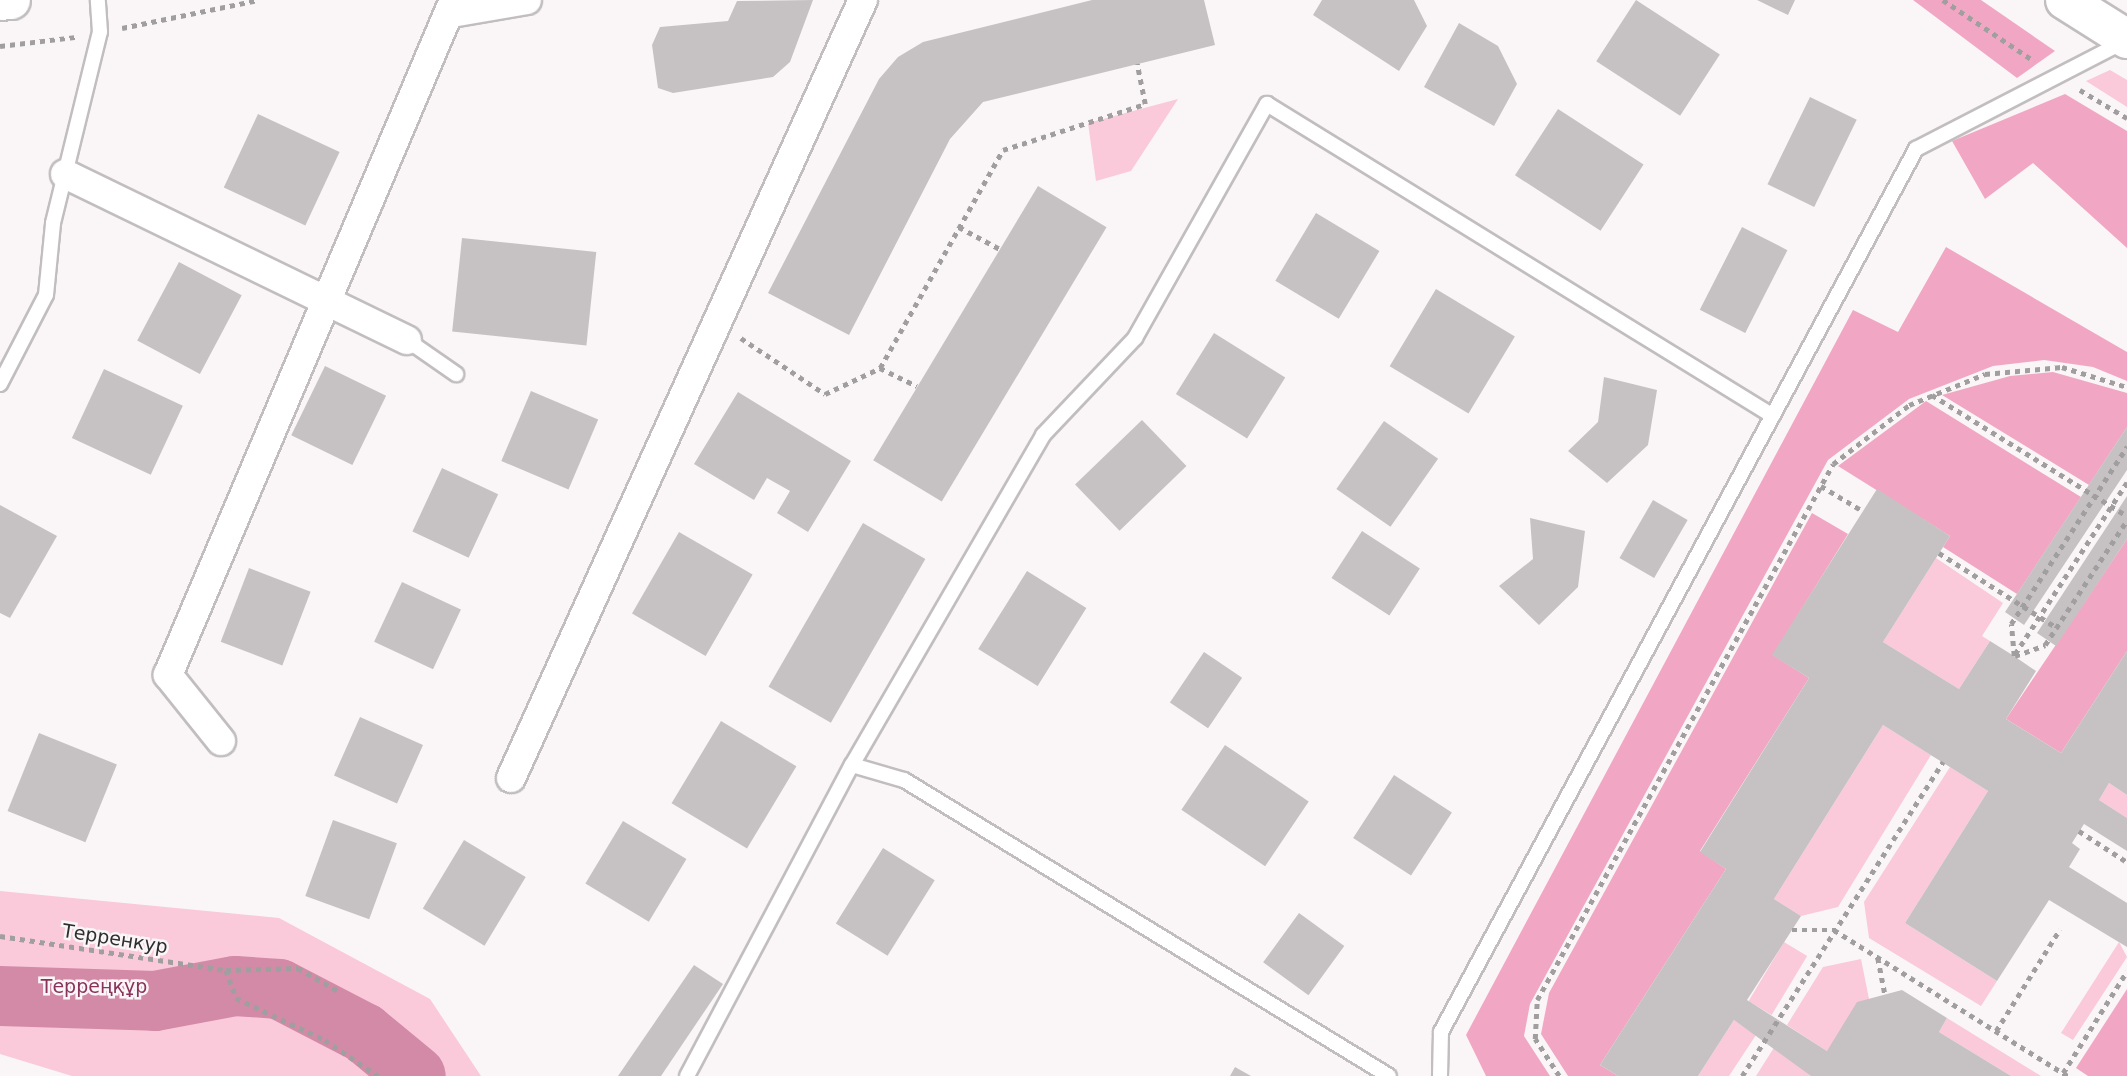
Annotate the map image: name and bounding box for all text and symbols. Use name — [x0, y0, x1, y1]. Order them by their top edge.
street label: Терренкур — [61, 919, 169, 959]
park label: Терреңқұр — [41, 976, 147, 998]

